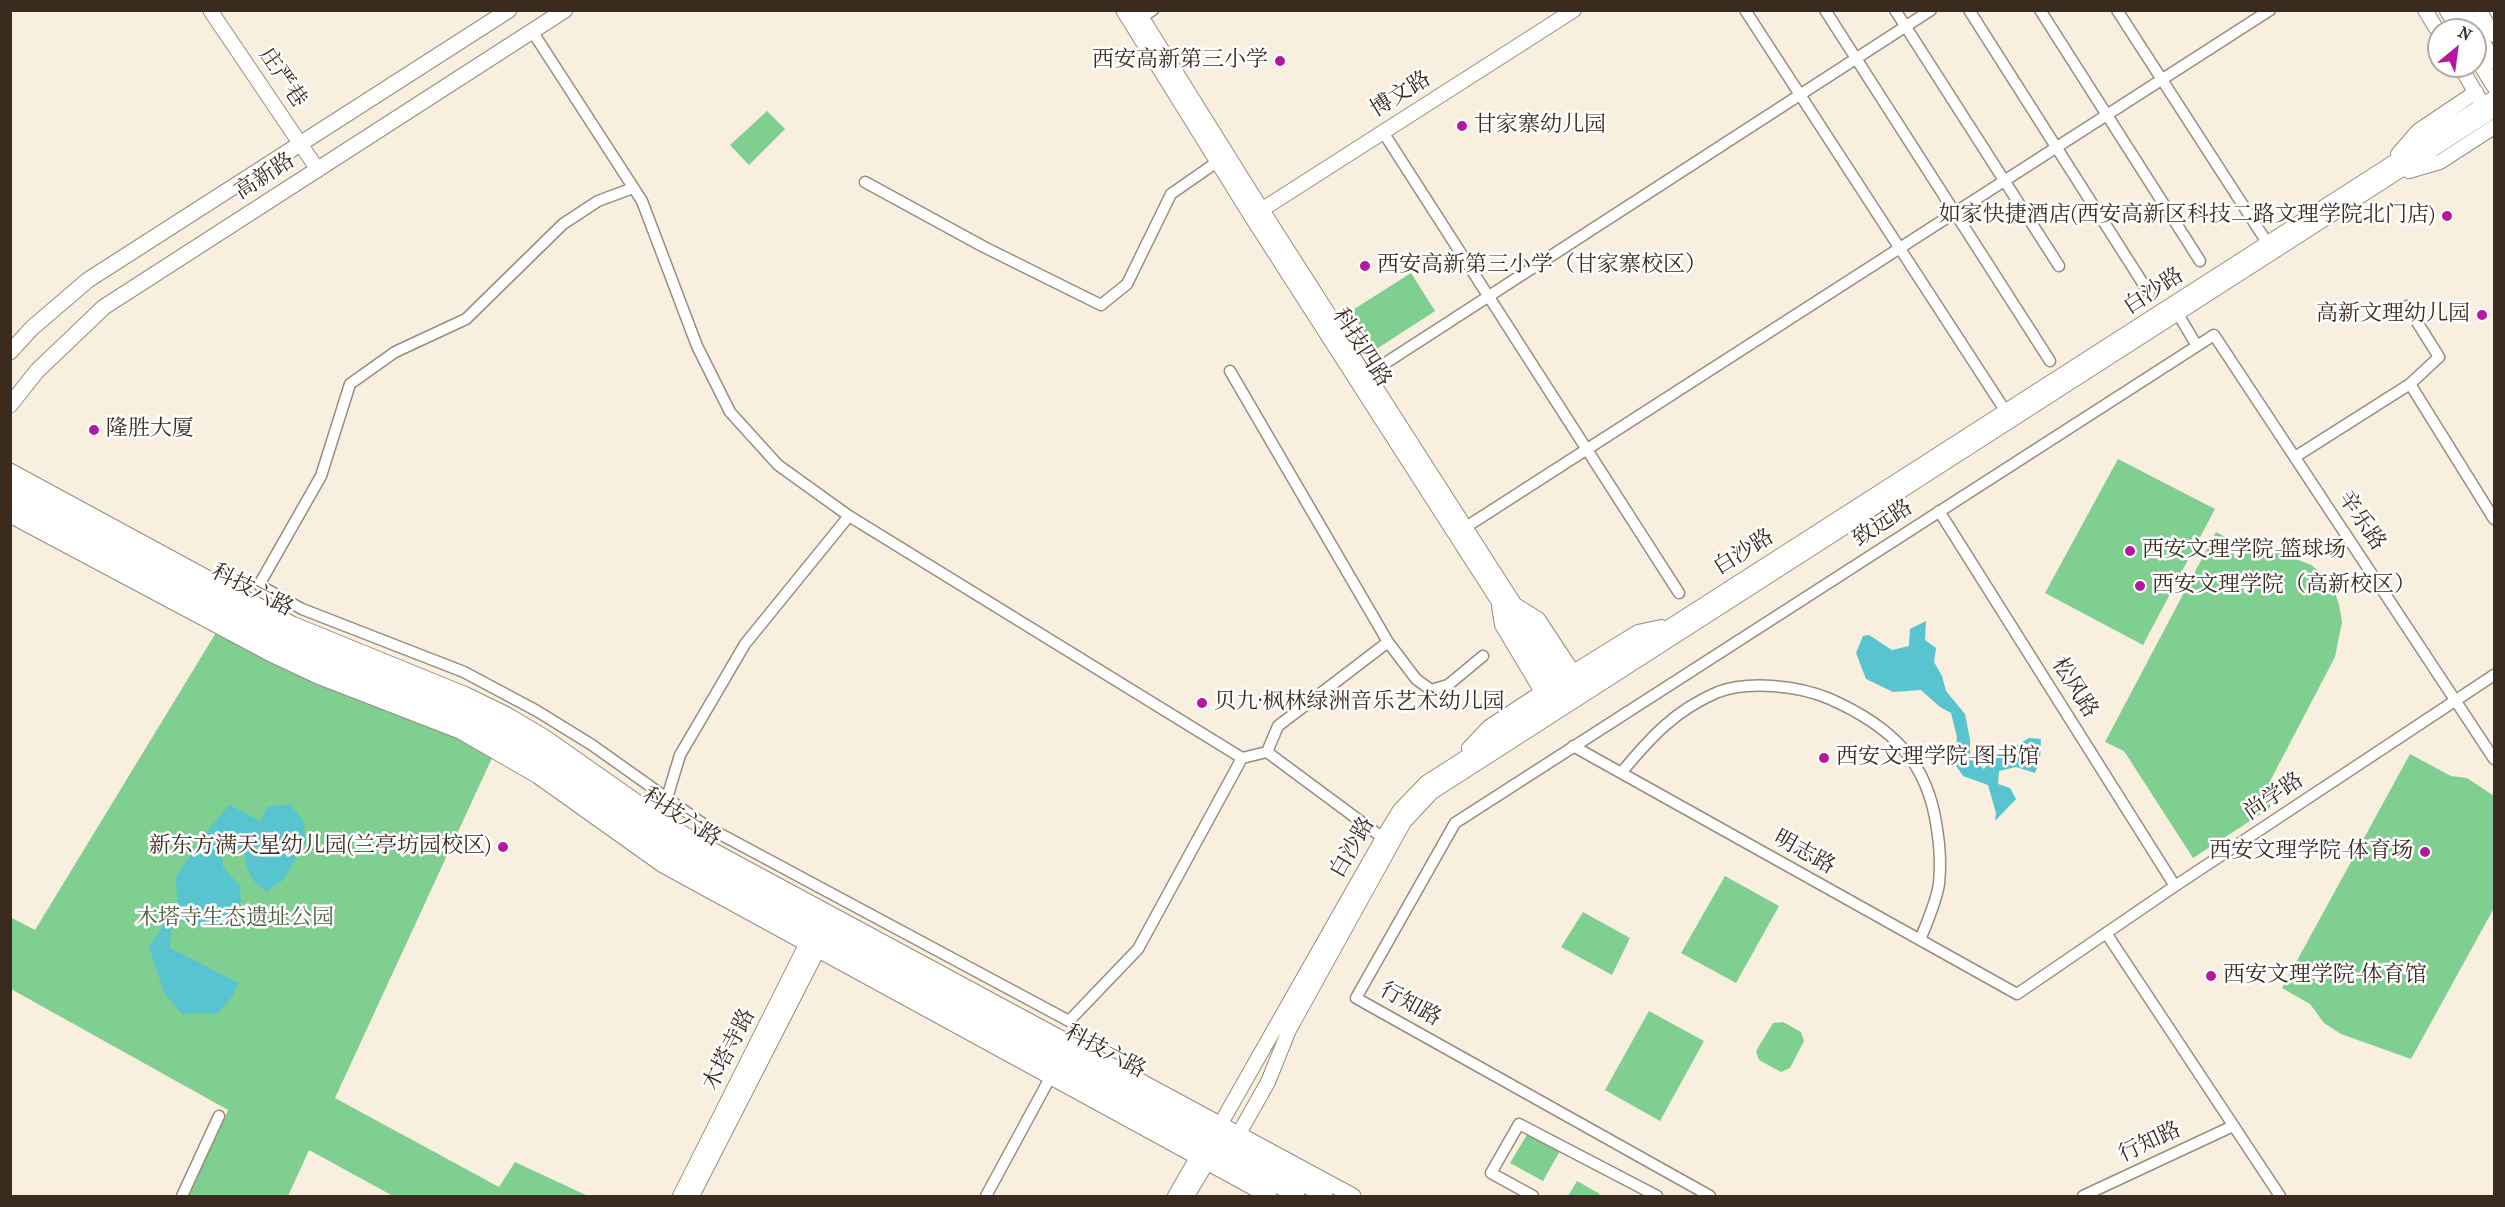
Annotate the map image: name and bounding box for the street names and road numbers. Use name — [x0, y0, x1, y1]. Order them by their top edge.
street label: 庄严巷 — [253, 43, 311, 113]
street label: 博文路 — [1366, 66, 1436, 124]
street label: 高新路 — [230, 148, 300, 206]
street label: 白沙路 — [2119, 263, 2189, 321]
street label: 科技四路 — [1326, 304, 1396, 392]
street label: 辛乐路 — [2332, 486, 2390, 556]
street label: 致远路 — [1848, 495, 1918, 553]
street label: 白沙路 — [1709, 524, 1779, 582]
street label: 科技六路 — [207, 559, 297, 623]
street label: 松风路 — [2045, 653, 2103, 723]
street label: 尚学路 — [2239, 768, 2309, 826]
street label: 科技六路 — [637, 783, 725, 853]
street label: 白沙路 — [1325, 813, 1381, 883]
street label: 明志路 — [1769, 825, 1839, 881]
street label: 行知路 — [1375, 977, 1445, 1033]
street label: 木塔寺路 — [698, 1005, 762, 1095]
street label: 科技六路 — [1060, 1020, 1150, 1084]
street label: 行知路 — [2115, 1117, 2185, 1169]

